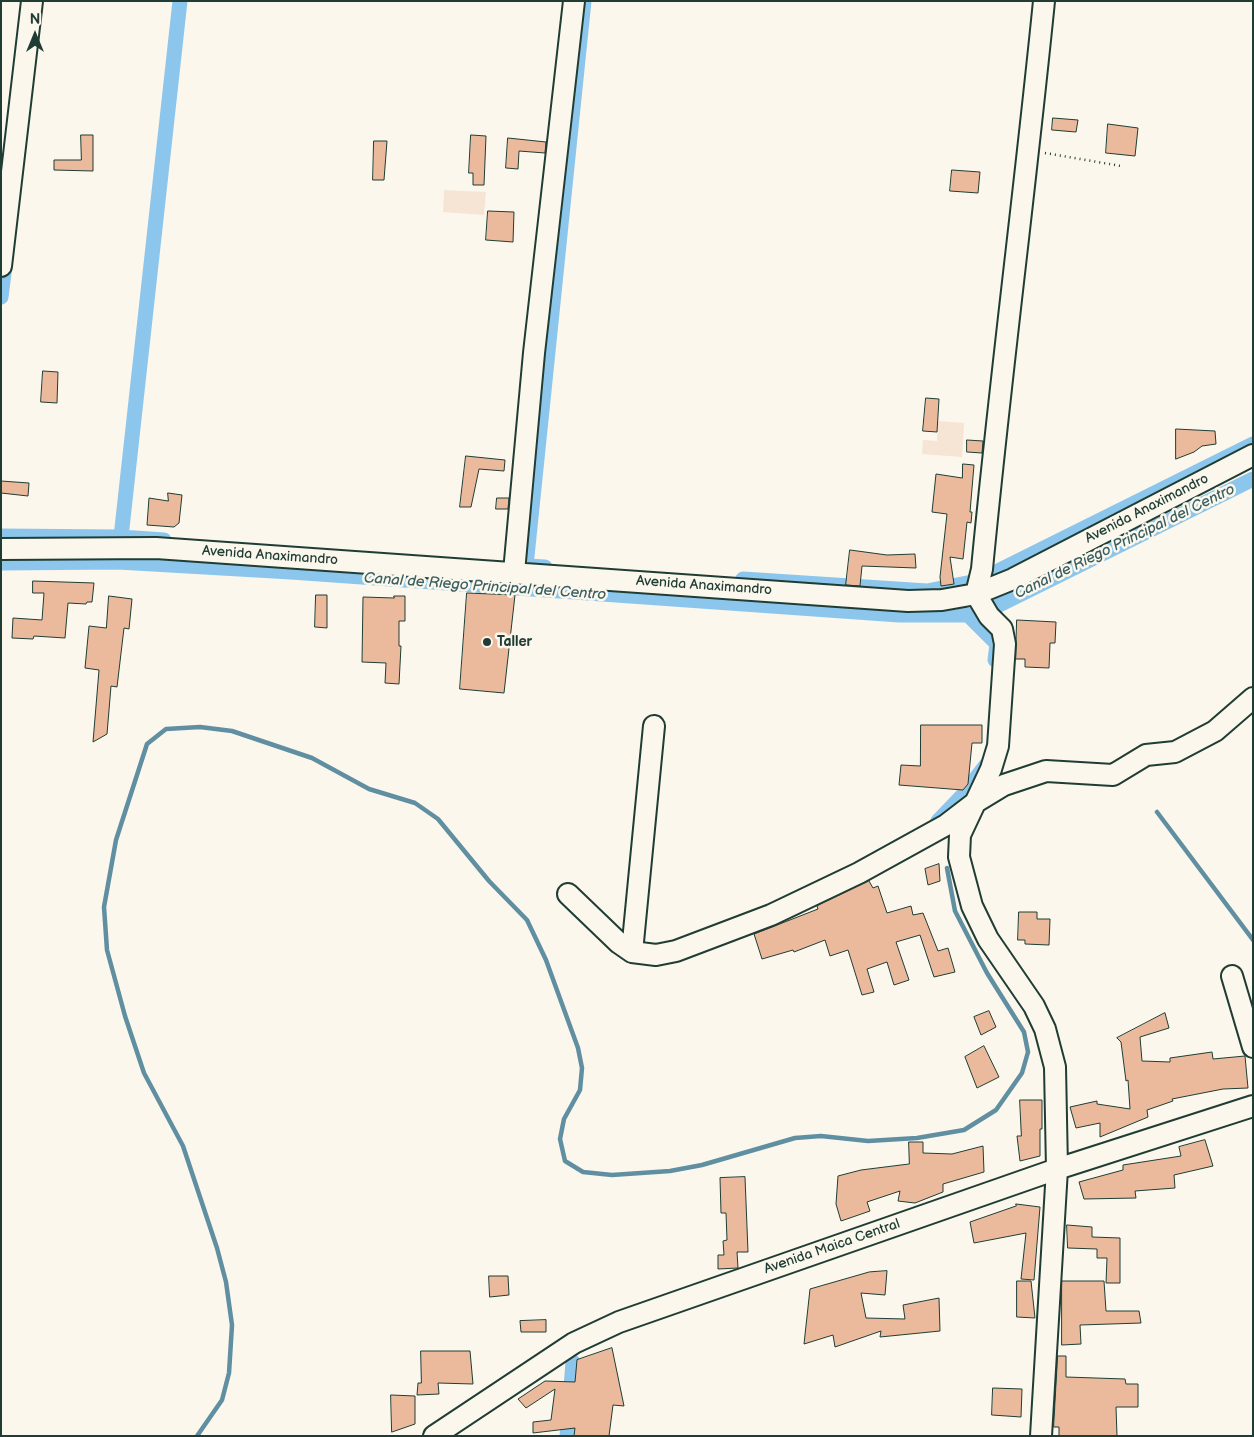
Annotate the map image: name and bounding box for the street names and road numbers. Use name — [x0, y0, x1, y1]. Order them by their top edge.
street label: Avenida Anaximandro — [1082, 471, 1212, 547]
street label: Avenida Anaximandro — [201, 543, 339, 569]
street label: Avenida Anaximandro — [635, 573, 773, 599]
street label: Avenida Maica Central — [762, 1216, 902, 1278]

